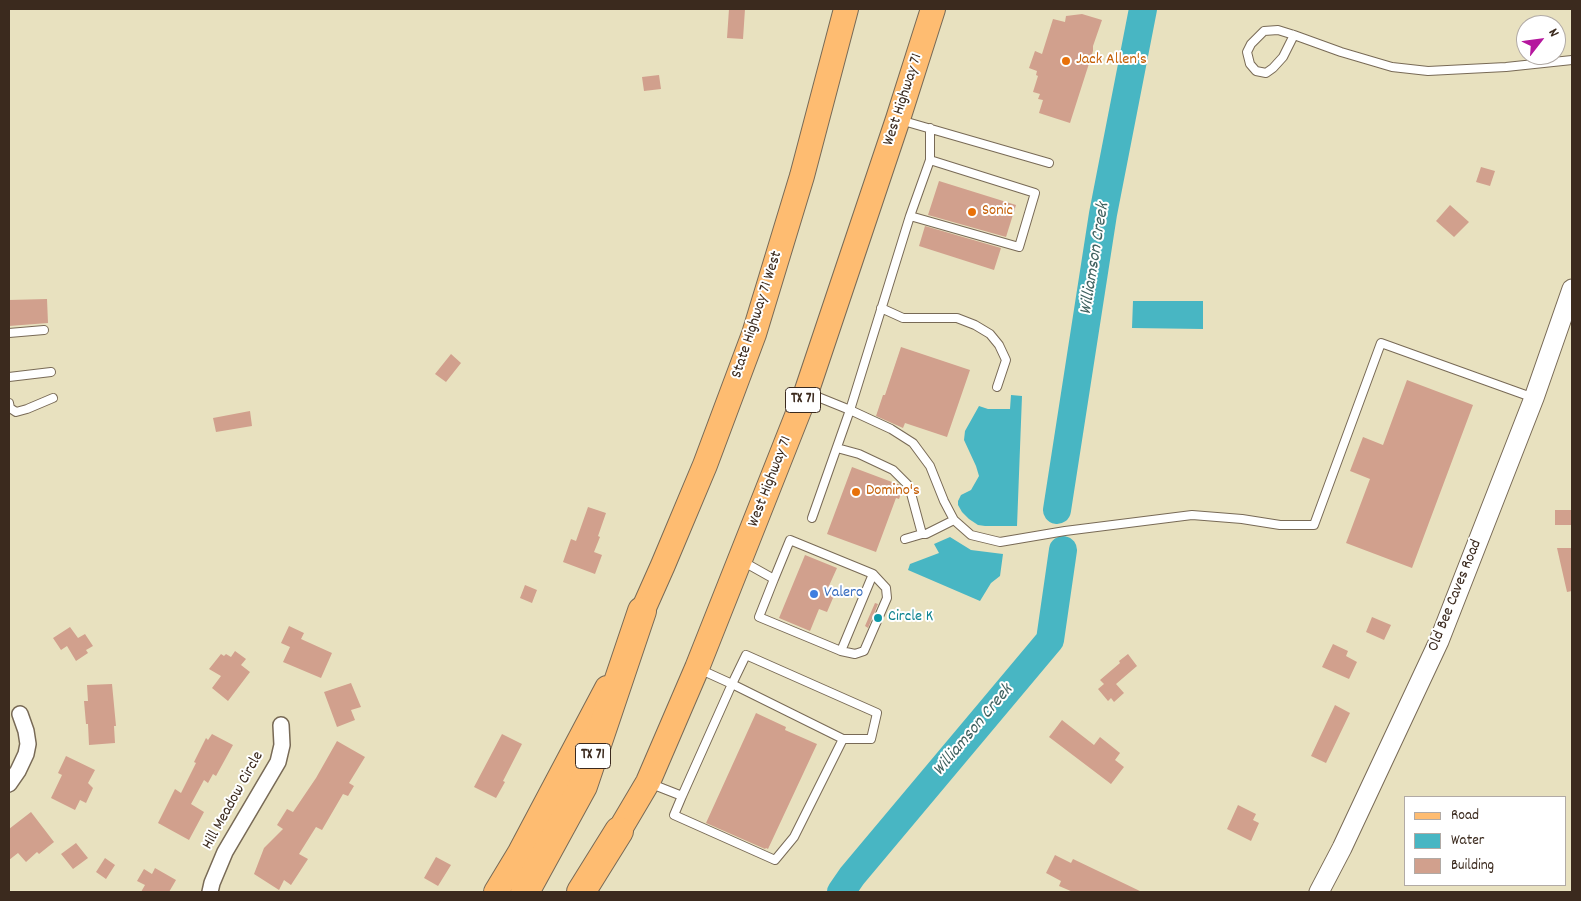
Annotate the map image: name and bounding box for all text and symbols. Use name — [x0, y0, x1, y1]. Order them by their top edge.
north arrow — [1516, 15, 1566, 65]
text: N — [1543, 25, 1564, 41]
place label: Jack Allen's — [1076, 51, 1147, 71]
street label: West Highway 71 — [880, 52, 928, 148]
marker: Jack Allen's — [1060, 55, 1072, 67]
water label: Williamson Creek — [1076, 201, 1116, 317]
place label: Sonic — [982, 202, 1013, 222]
marker: Sonic — [966, 206, 978, 218]
street label: State Highway 71 West — [728, 249, 788, 381]
road number: TX 71 — [786, 388, 820, 412]
street label: West Highway 71 — [745, 434, 797, 530]
place label: Domino's — [866, 482, 920, 502]
marker: Domino's — [850, 486, 862, 498]
street label: Old Bee Caves Road — [1425, 537, 1487, 655]
place label: Valero — [824, 584, 863, 604]
marker: Valero — [808, 588, 820, 600]
place label: Circle K — [888, 608, 933, 628]
marker: Circle K — [872, 612, 884, 624]
water label: Williamson Creek — [929, 681, 1019, 781]
road number: TX 71 — [576, 744, 610, 768]
street label: Hill Meadow Circle — [199, 749, 269, 853]
legend — [1404, 796, 1566, 886]
text: Road — [1451, 805, 1479, 827]
text: Water — [1451, 830, 1484, 852]
text: Building — [1451, 855, 1494, 877]

